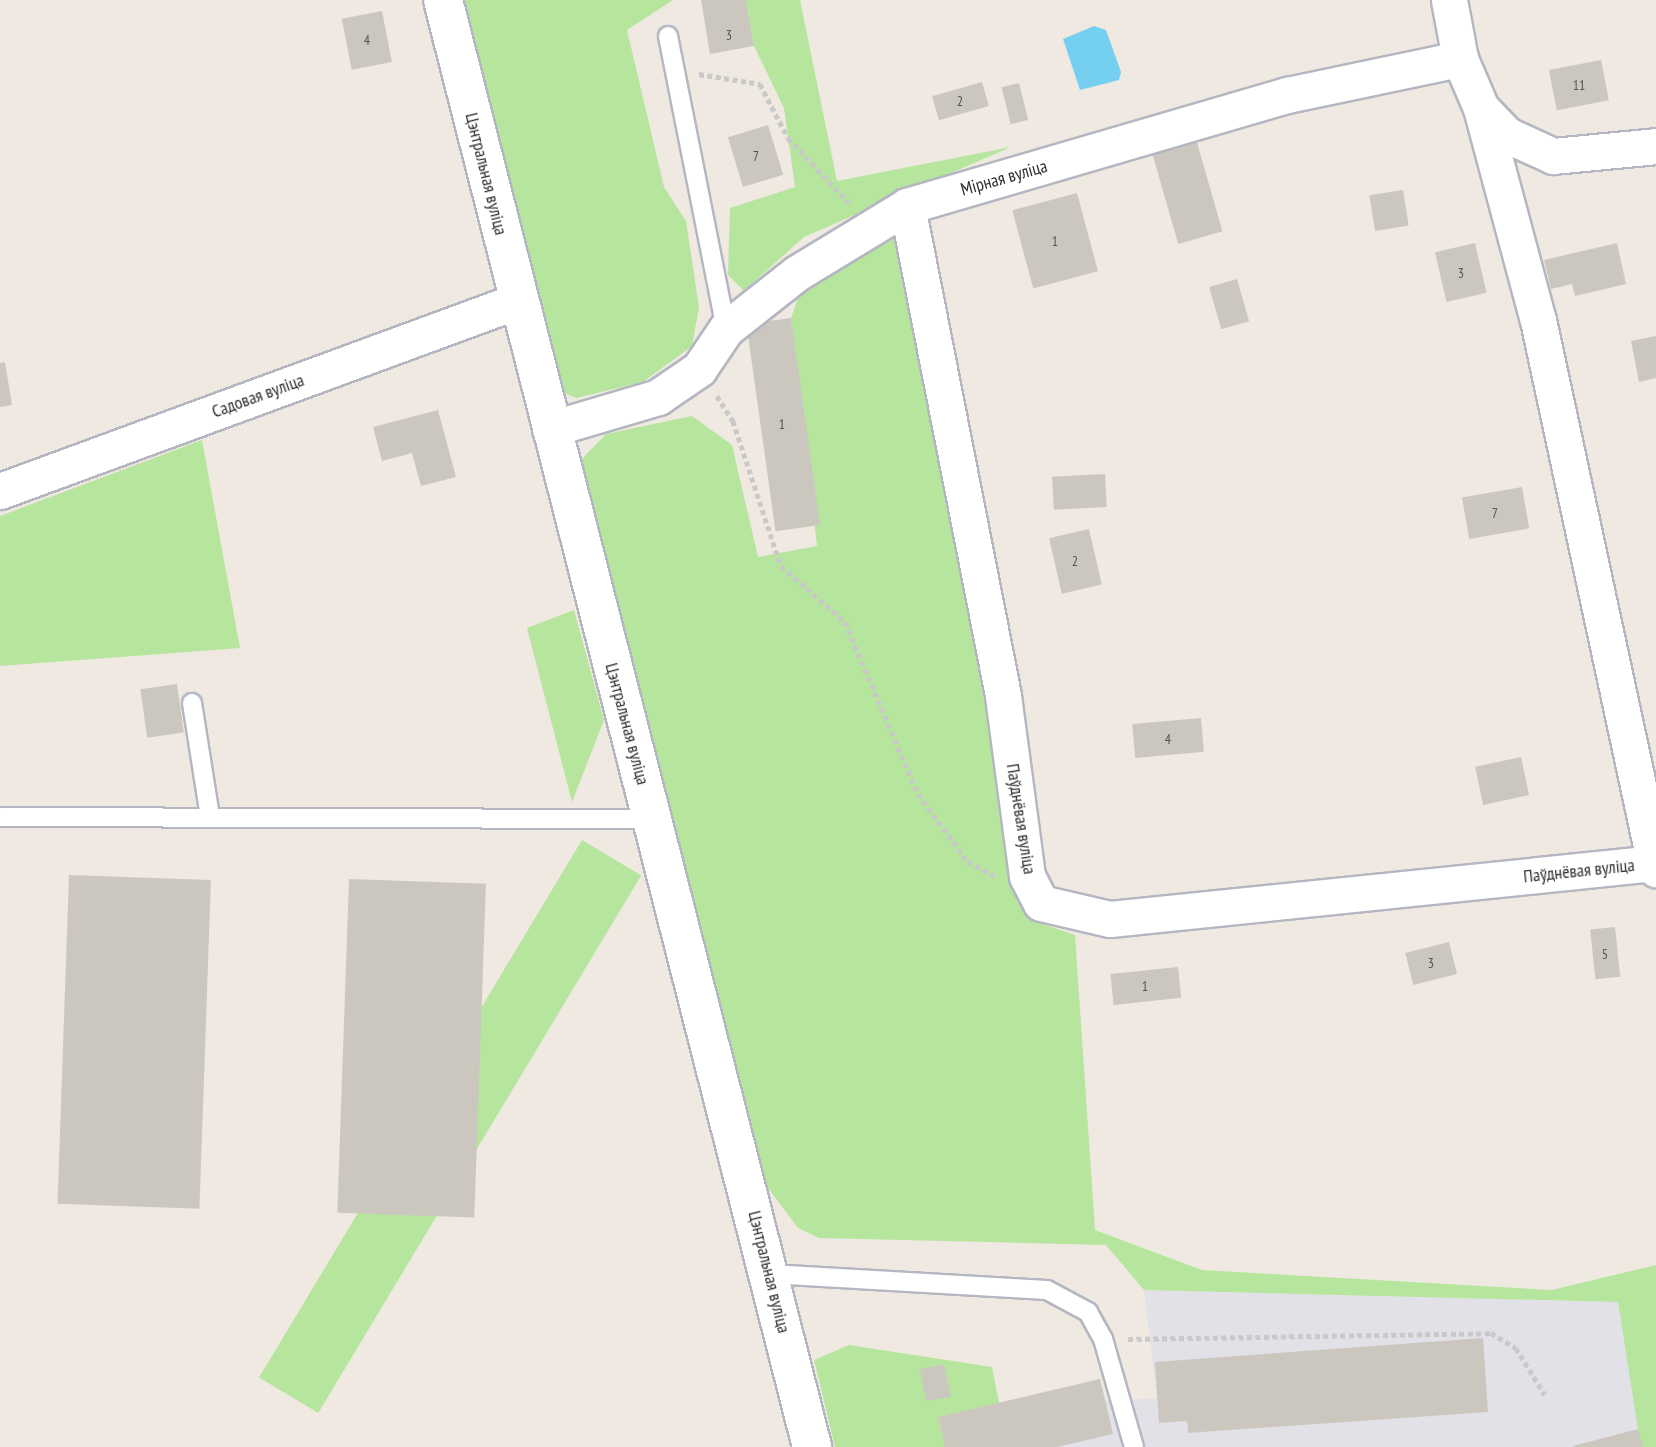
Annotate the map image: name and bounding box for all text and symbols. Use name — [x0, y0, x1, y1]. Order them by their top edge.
house number: 3 — [726, 27, 732, 43]
house number: 4 — [364, 32, 370, 48]
house number: 11 — [1573, 77, 1585, 93]
house number: 2 — [957, 93, 963, 109]
street label: Цэнтральная вуліца — [460, 111, 512, 237]
house number: 7 — [753, 148, 759, 164]
street label: Мірная вуліца — [958, 155, 1050, 201]
house number: 1 — [1052, 233, 1058, 249]
house number: 3 — [1458, 265, 1464, 281]
street label: Садовая вуліца — [209, 369, 307, 423]
house number: 1 — [779, 416, 785, 432]
house number: 7 — [1492, 505, 1498, 521]
house number: 2 — [1072, 553, 1078, 569]
street label: Цэнтральная вуліца — [600, 661, 654, 787]
house number: 4 — [1165, 731, 1171, 747]
street label: Паўднёвая вуліца — [1002, 762, 1040, 876]
street label: Паўднёвая вуліца — [1522, 854, 1636, 888]
house number: 5 — [1602, 946, 1608, 962]
house number: 3 — [1428, 955, 1434, 971]
house number: 1 — [1142, 978, 1148, 994]
street label: Цэнтральная вуліца — [743, 1209, 795, 1335]

